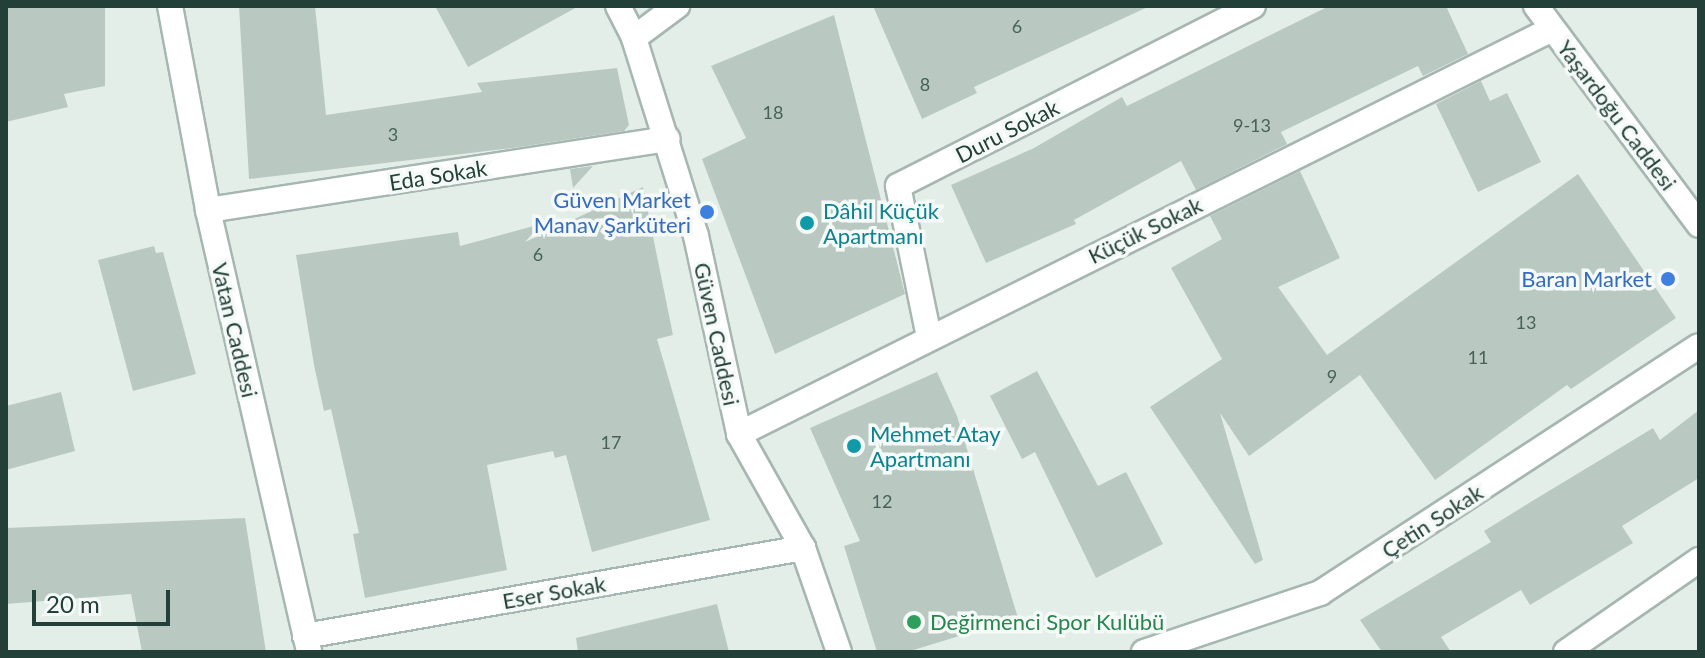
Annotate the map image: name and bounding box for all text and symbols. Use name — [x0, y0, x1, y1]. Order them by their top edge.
house number: 6 — [1012, 15, 1022, 37]
street label: Yaşardoğu Caddesi — [1552, 35, 1682, 195]
house number: 8 — [920, 73, 930, 95]
street label: Duru Sokak — [951, 94, 1063, 168]
house number: 18 — [763, 101, 783, 123]
house number: 9-13 — [1233, 114, 1271, 136]
house number: 3 — [388, 123, 398, 145]
street label: Eda Sokak — [387, 154, 489, 196]
place label: Güven Market Manav Şarküteri — [533, 186, 691, 238]
street label: Küçük Sokak — [1084, 191, 1206, 269]
place label: Dâhil Küçük Apartmanı — [823, 197, 939, 248]
marker: Güven Market Manav Şarküteri — [698, 203, 716, 221]
marker: Dâhil Küçük Apartmanı — [798, 214, 816, 232]
house number: 6 — [533, 243, 543, 265]
street label: Vatan Caddesi — [207, 260, 263, 400]
street label: Güven Caddesi — [689, 260, 745, 408]
place label: Baran Market — [1521, 266, 1652, 292]
marker: Baran Market — [1659, 270, 1677, 288]
house number: 13 — [1516, 311, 1536, 333]
house number: 11 — [1468, 346, 1488, 368]
house number: 9 — [1327, 365, 1337, 387]
place label: Mehmet Atay Apartmanı — [870, 420, 1001, 472]
house number: 17 — [601, 431, 621, 453]
marker: Mehmet Atay Apartmanı — [845, 437, 863, 455]
street label: Çetin Sokak — [1377, 479, 1487, 563]
house number: 12 — [872, 490, 892, 512]
street label: Eser Sokak — [500, 570, 608, 614]
scale bar — [36, 574, 174, 624]
text: 20 m — [46, 589, 100, 618]
place label: Değirmenci Spor Kulübü — [930, 609, 1165, 635]
marker: Değirmenci Spor Kulübü — [905, 613, 923, 631]

